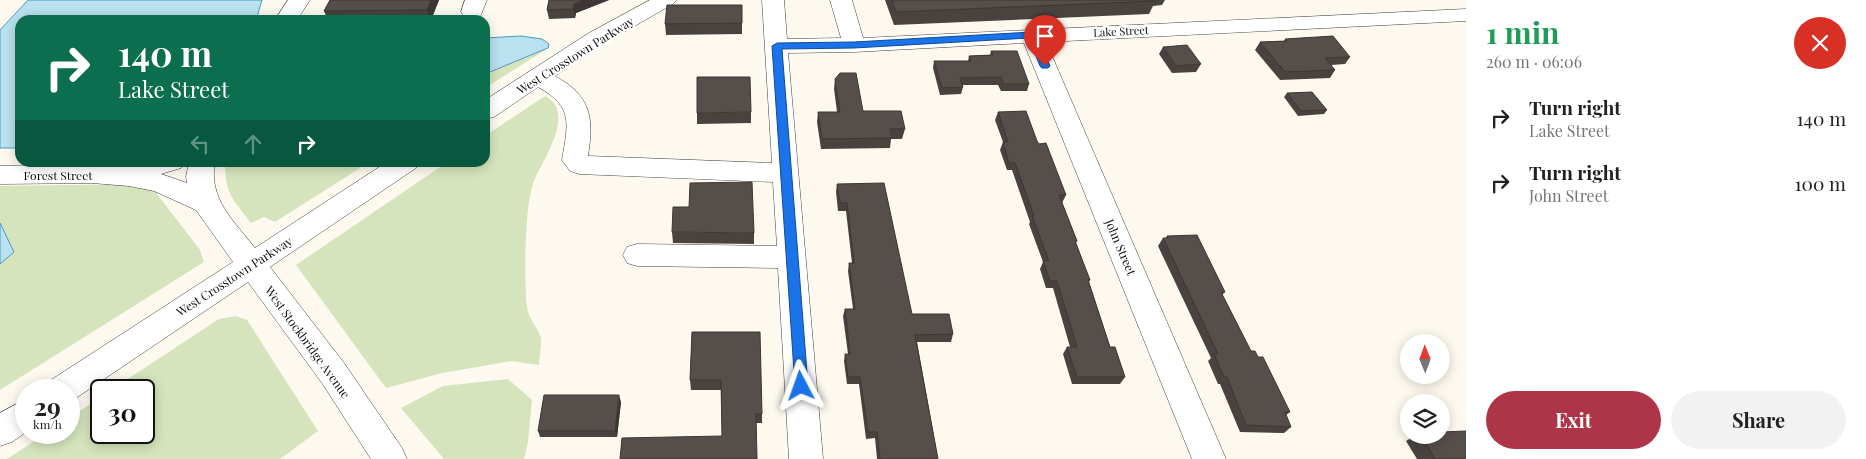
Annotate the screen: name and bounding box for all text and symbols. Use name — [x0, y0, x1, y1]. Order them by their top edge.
street label: West Crosstown Parkway — [513, 12, 636, 98]
text: 1 min — [1486, 12, 1560, 52]
pin — [1024, 15, 1066, 66]
button: close — [1794, 17, 1846, 69]
icon: arrive — [1031, 22, 1059, 50]
street label: Lake Street — [1093, 22, 1149, 40]
text: 140 m — [118, 29, 212, 76]
icon: right — [35, 35, 100, 100]
text: 260 m · 06:06 — [1486, 51, 1582, 72]
text: Lake Street — [118, 74, 229, 104]
text: Turn right — [1529, 94, 1621, 120]
icon: right — [1486, 104, 1514, 132]
text: 140 m — [1797, 105, 1846, 131]
text: Lake Street — [1529, 120, 1610, 141]
icon: left — [186, 130, 214, 158]
icon: ahead — [239, 130, 267, 158]
icon: right — [292, 130, 320, 158]
text: Turn right — [1529, 159, 1621, 185]
street label: Forest Street — [24, 167, 93, 183]
icon: right — [1486, 169, 1514, 197]
text: 100 m — [1795, 170, 1846, 196]
text: John Street — [1529, 185, 1608, 206]
street label: John Street — [1102, 216, 1140, 278]
street label: West Crosstown Parkway — [172, 233, 295, 320]
street label: West Stockbridge Avenue — [261, 282, 354, 401]
north arrow — [1400, 334, 1450, 384]
map controls — [1400, 334, 1450, 444]
position arrow — [774, 359, 826, 411]
speed limit sign: 30 — [90, 379, 155, 444]
text: 29 — [34, 389, 61, 422]
button: Exit — [1486, 391, 1661, 449]
button: Share — [1671, 391, 1846, 449]
button: layers — [1400, 394, 1450, 444]
text: km/h — [33, 416, 62, 432]

